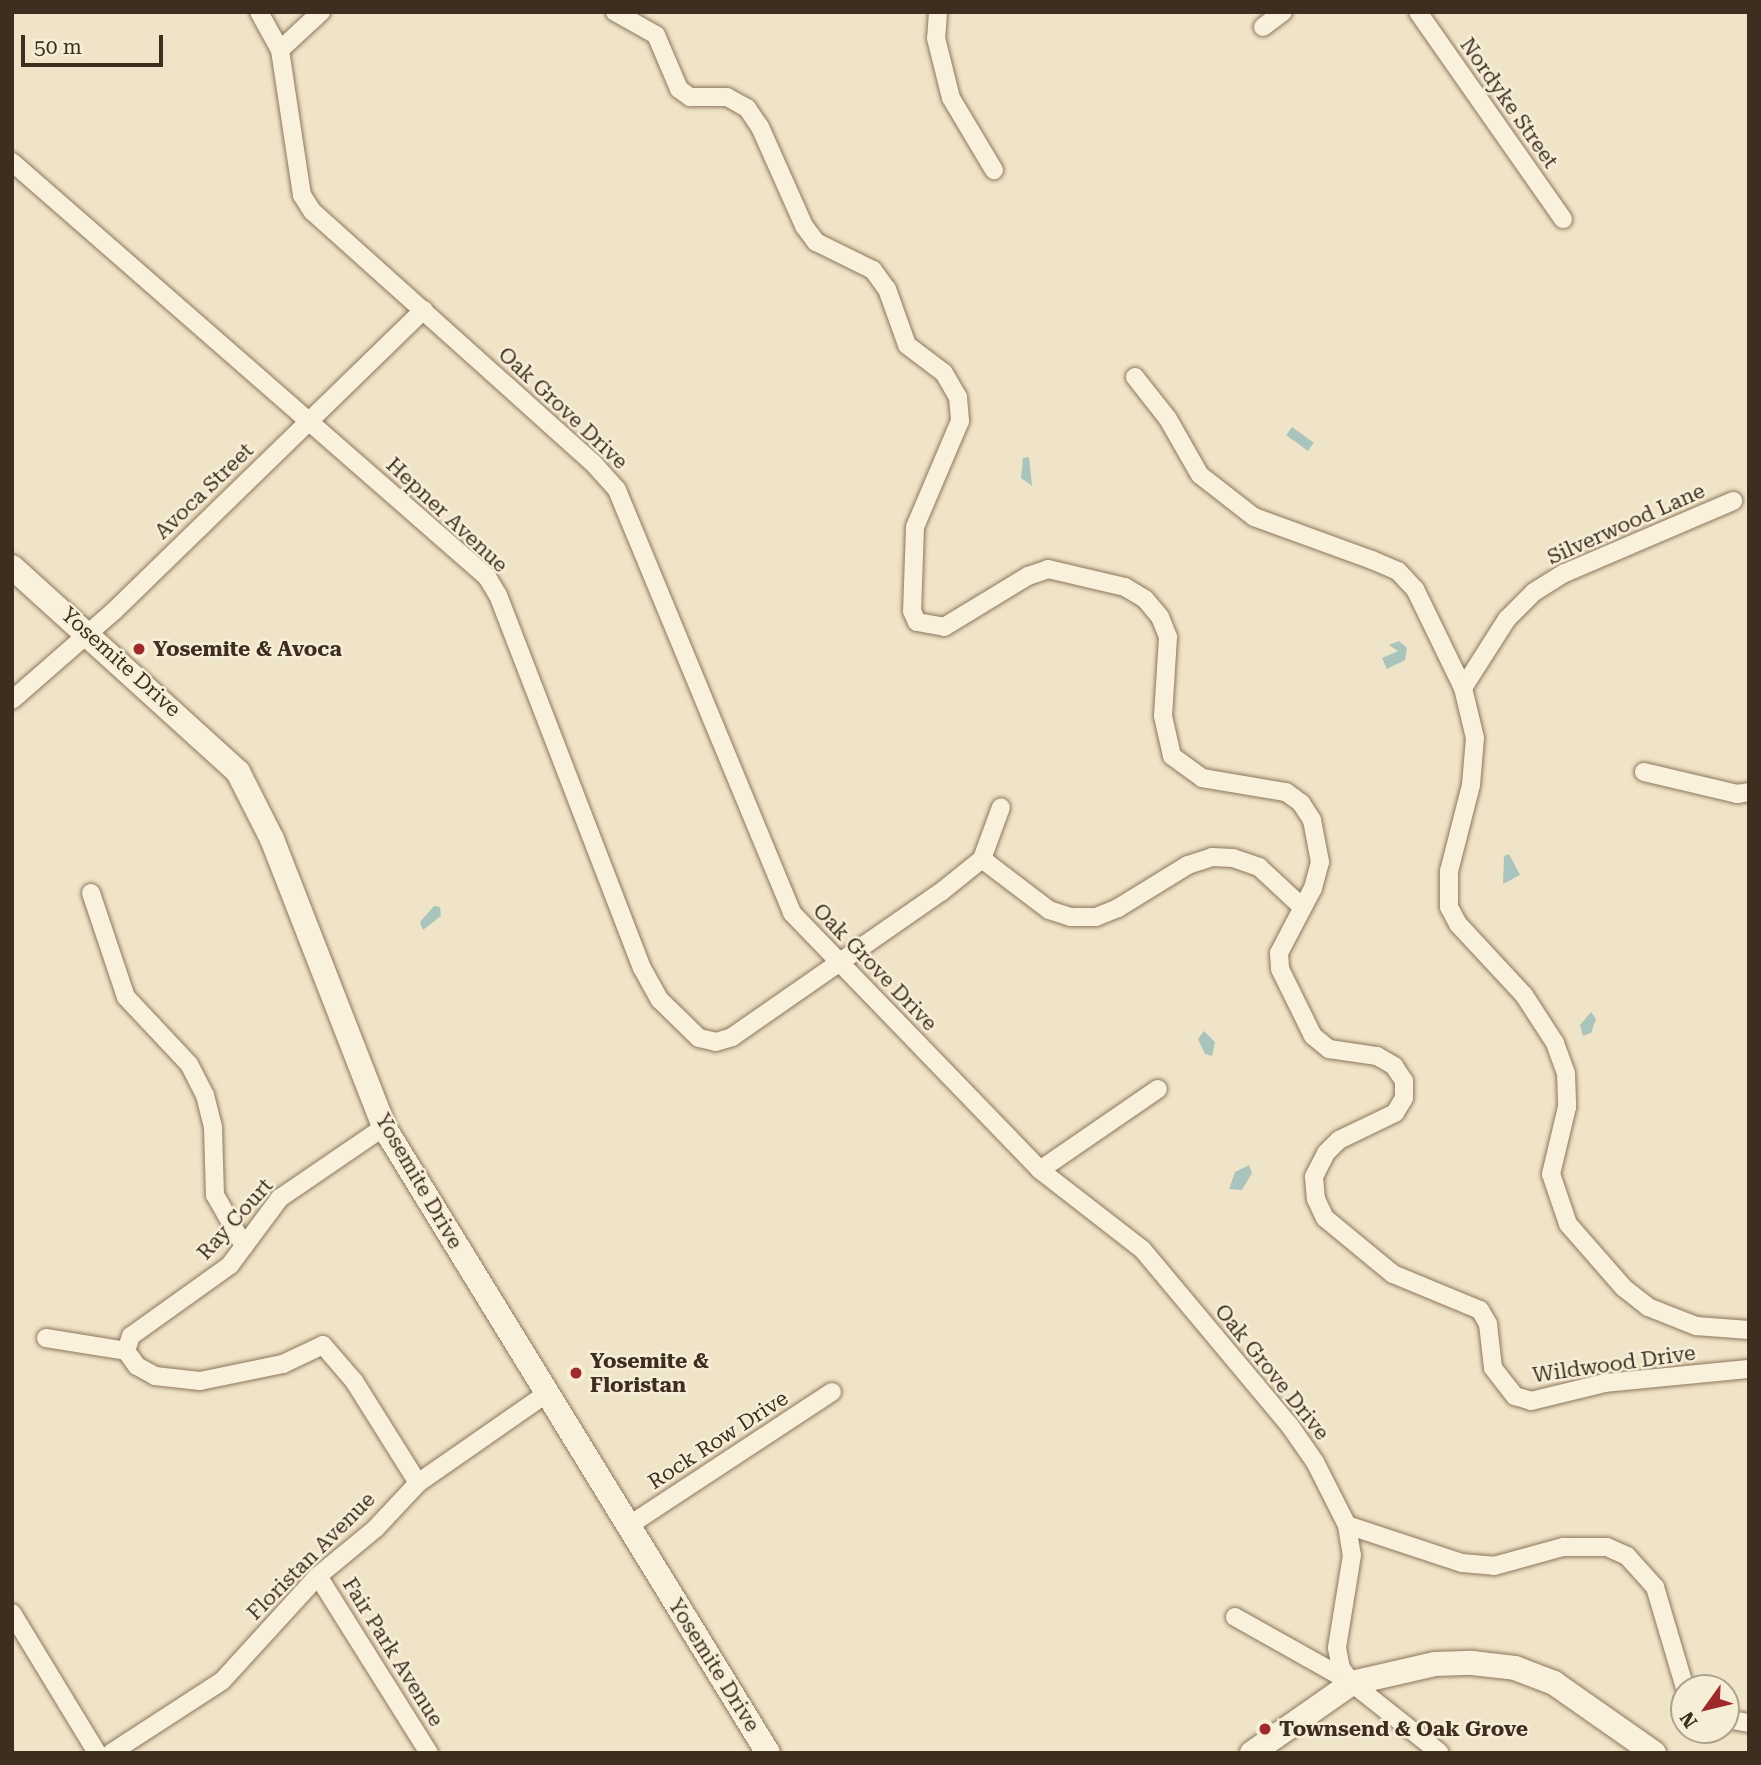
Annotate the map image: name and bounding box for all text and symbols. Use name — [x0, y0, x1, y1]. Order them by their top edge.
scale bar — [24, 21, 166, 65]
street label: Nordyke Street — [1455, 33, 1563, 173]
text: 50 m — [34, 35, 82, 59]
street label: Oak Grove Drive — [493, 342, 633, 474]
street label: Avoca Street — [149, 438, 259, 544]
street label: Hepner Avenue — [381, 452, 513, 578]
street label: Silverwood Lane — [1543, 478, 1709, 570]
street label: Yosemite Drive — [56, 602, 186, 722]
place label: Yosemite & Avoca — [153, 636, 342, 662]
marker: Yosemite & Avoca — [131, 641, 147, 657]
street label: Oak Grove Drive — [808, 898, 942, 1036]
street label: Yosemite Drive — [370, 1109, 468, 1253]
street label: Ray Court — [192, 1173, 278, 1265]
street label: Oak Grove Drive — [1210, 1299, 1334, 1445]
street label: Wildwood Drive — [1531, 1340, 1697, 1388]
place label: Yosemite & Floristan — [590, 1348, 709, 1398]
marker: Yosemite & Floristan — [568, 1365, 584, 1381]
street label: Rock Row Drive — [643, 1385, 793, 1495]
street label: Floristan Avenue — [242, 1487, 380, 1625]
street label: Fair Park Avenue — [337, 1573, 449, 1731]
street label: Yosemite Drive — [663, 1594, 765, 1736]
north arrow — [1670, 1674, 1740, 1744]
text: N — [1675, 1707, 1702, 1732]
place label: Townsend & Oak Grove — [1279, 1716, 1528, 1742]
marker: Townsend & Oak Grove — [1257, 1721, 1273, 1737]

